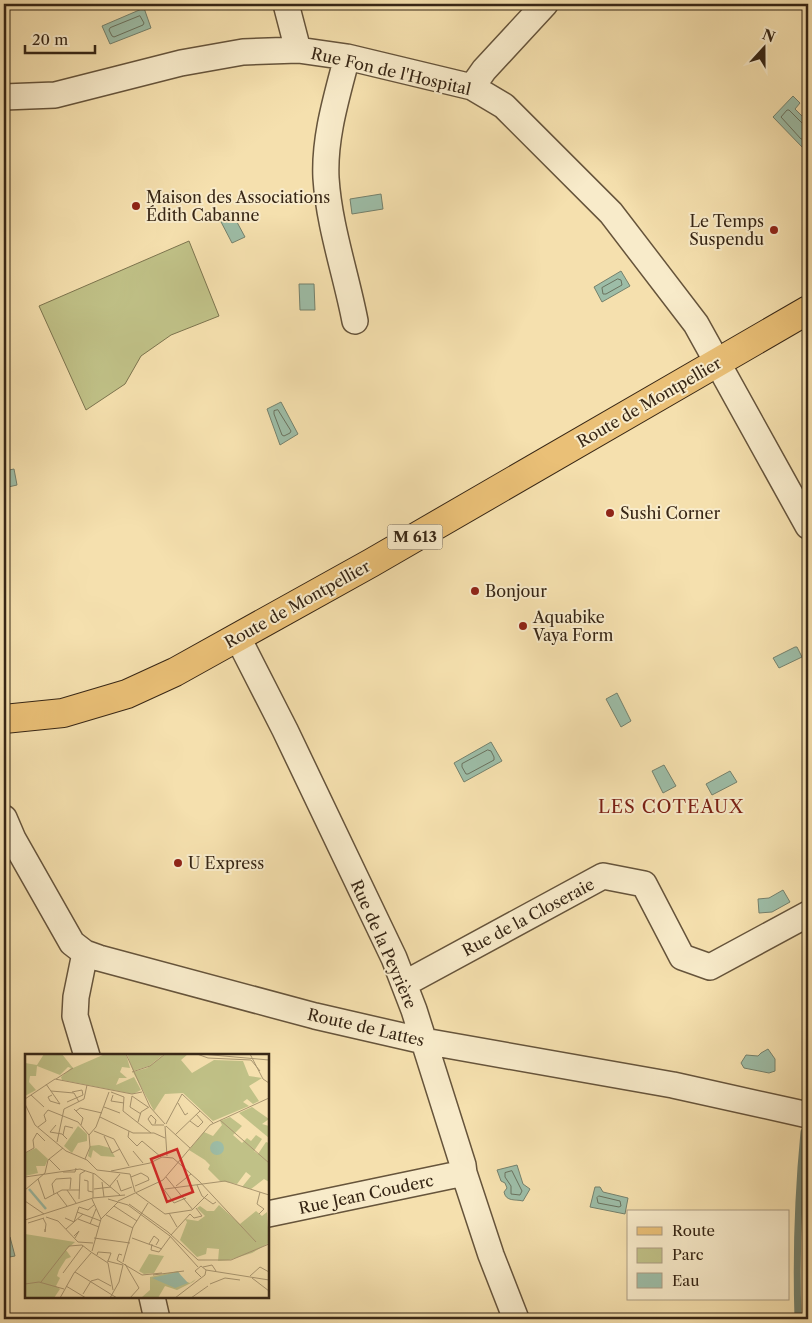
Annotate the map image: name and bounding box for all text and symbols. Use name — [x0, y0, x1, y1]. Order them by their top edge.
scale bar — [25, 22, 95, 54]
north arrow — [740, 22, 790, 72]
text: N — [760, 25, 778, 46]
text: 20 m — [32, 30, 68, 49]
street label: Rue Fon de l'Hospital — [309, 43, 473, 99]
place label: Maison des Associations Édith Cabanne — [146, 187, 330, 225]
marker: Maison des Associations Édith Cabanne — [130, 200, 142, 212]
place label: Le Temps Suspendu — [689, 211, 764, 249]
marker: Le Temps Suspendu — [768, 224, 780, 236]
street label: Route de Montpellier — [573, 352, 725, 451]
place label: Sushi Corner — [620, 503, 720, 523]
marker: Sushi Corner — [604, 507, 616, 519]
road number: M 613 — [388, 524, 442, 550]
street label: Route de Montpellier — [221, 556, 373, 652]
place label: Bonjour — [485, 581, 547, 601]
marker: Bonjour — [469, 585, 481, 597]
place label: Aquabike Vaya Form — [532, 607, 613, 645]
marker: Aquabike Vaya Form — [517, 620, 529, 632]
district label: LES COTEAUX — [598, 796, 744, 818]
place label: U Express — [188, 853, 264, 873]
marker: U Express — [172, 857, 184, 869]
street label: Rue de la Closeraie — [459, 874, 598, 960]
street label: Rue de la Peyrière — [347, 877, 421, 1011]
street label: Route de Lattes — [306, 1004, 426, 1050]
inset map — [25, 1054, 269, 1298]
street label: Rue Jean Couderc — [297, 1170, 435, 1218]
legend — [627, 1210, 790, 1300]
text: Route — [672, 1221, 715, 1240]
text: Parc — [672, 1245, 704, 1264]
text: Eau — [672, 1271, 700, 1290]

